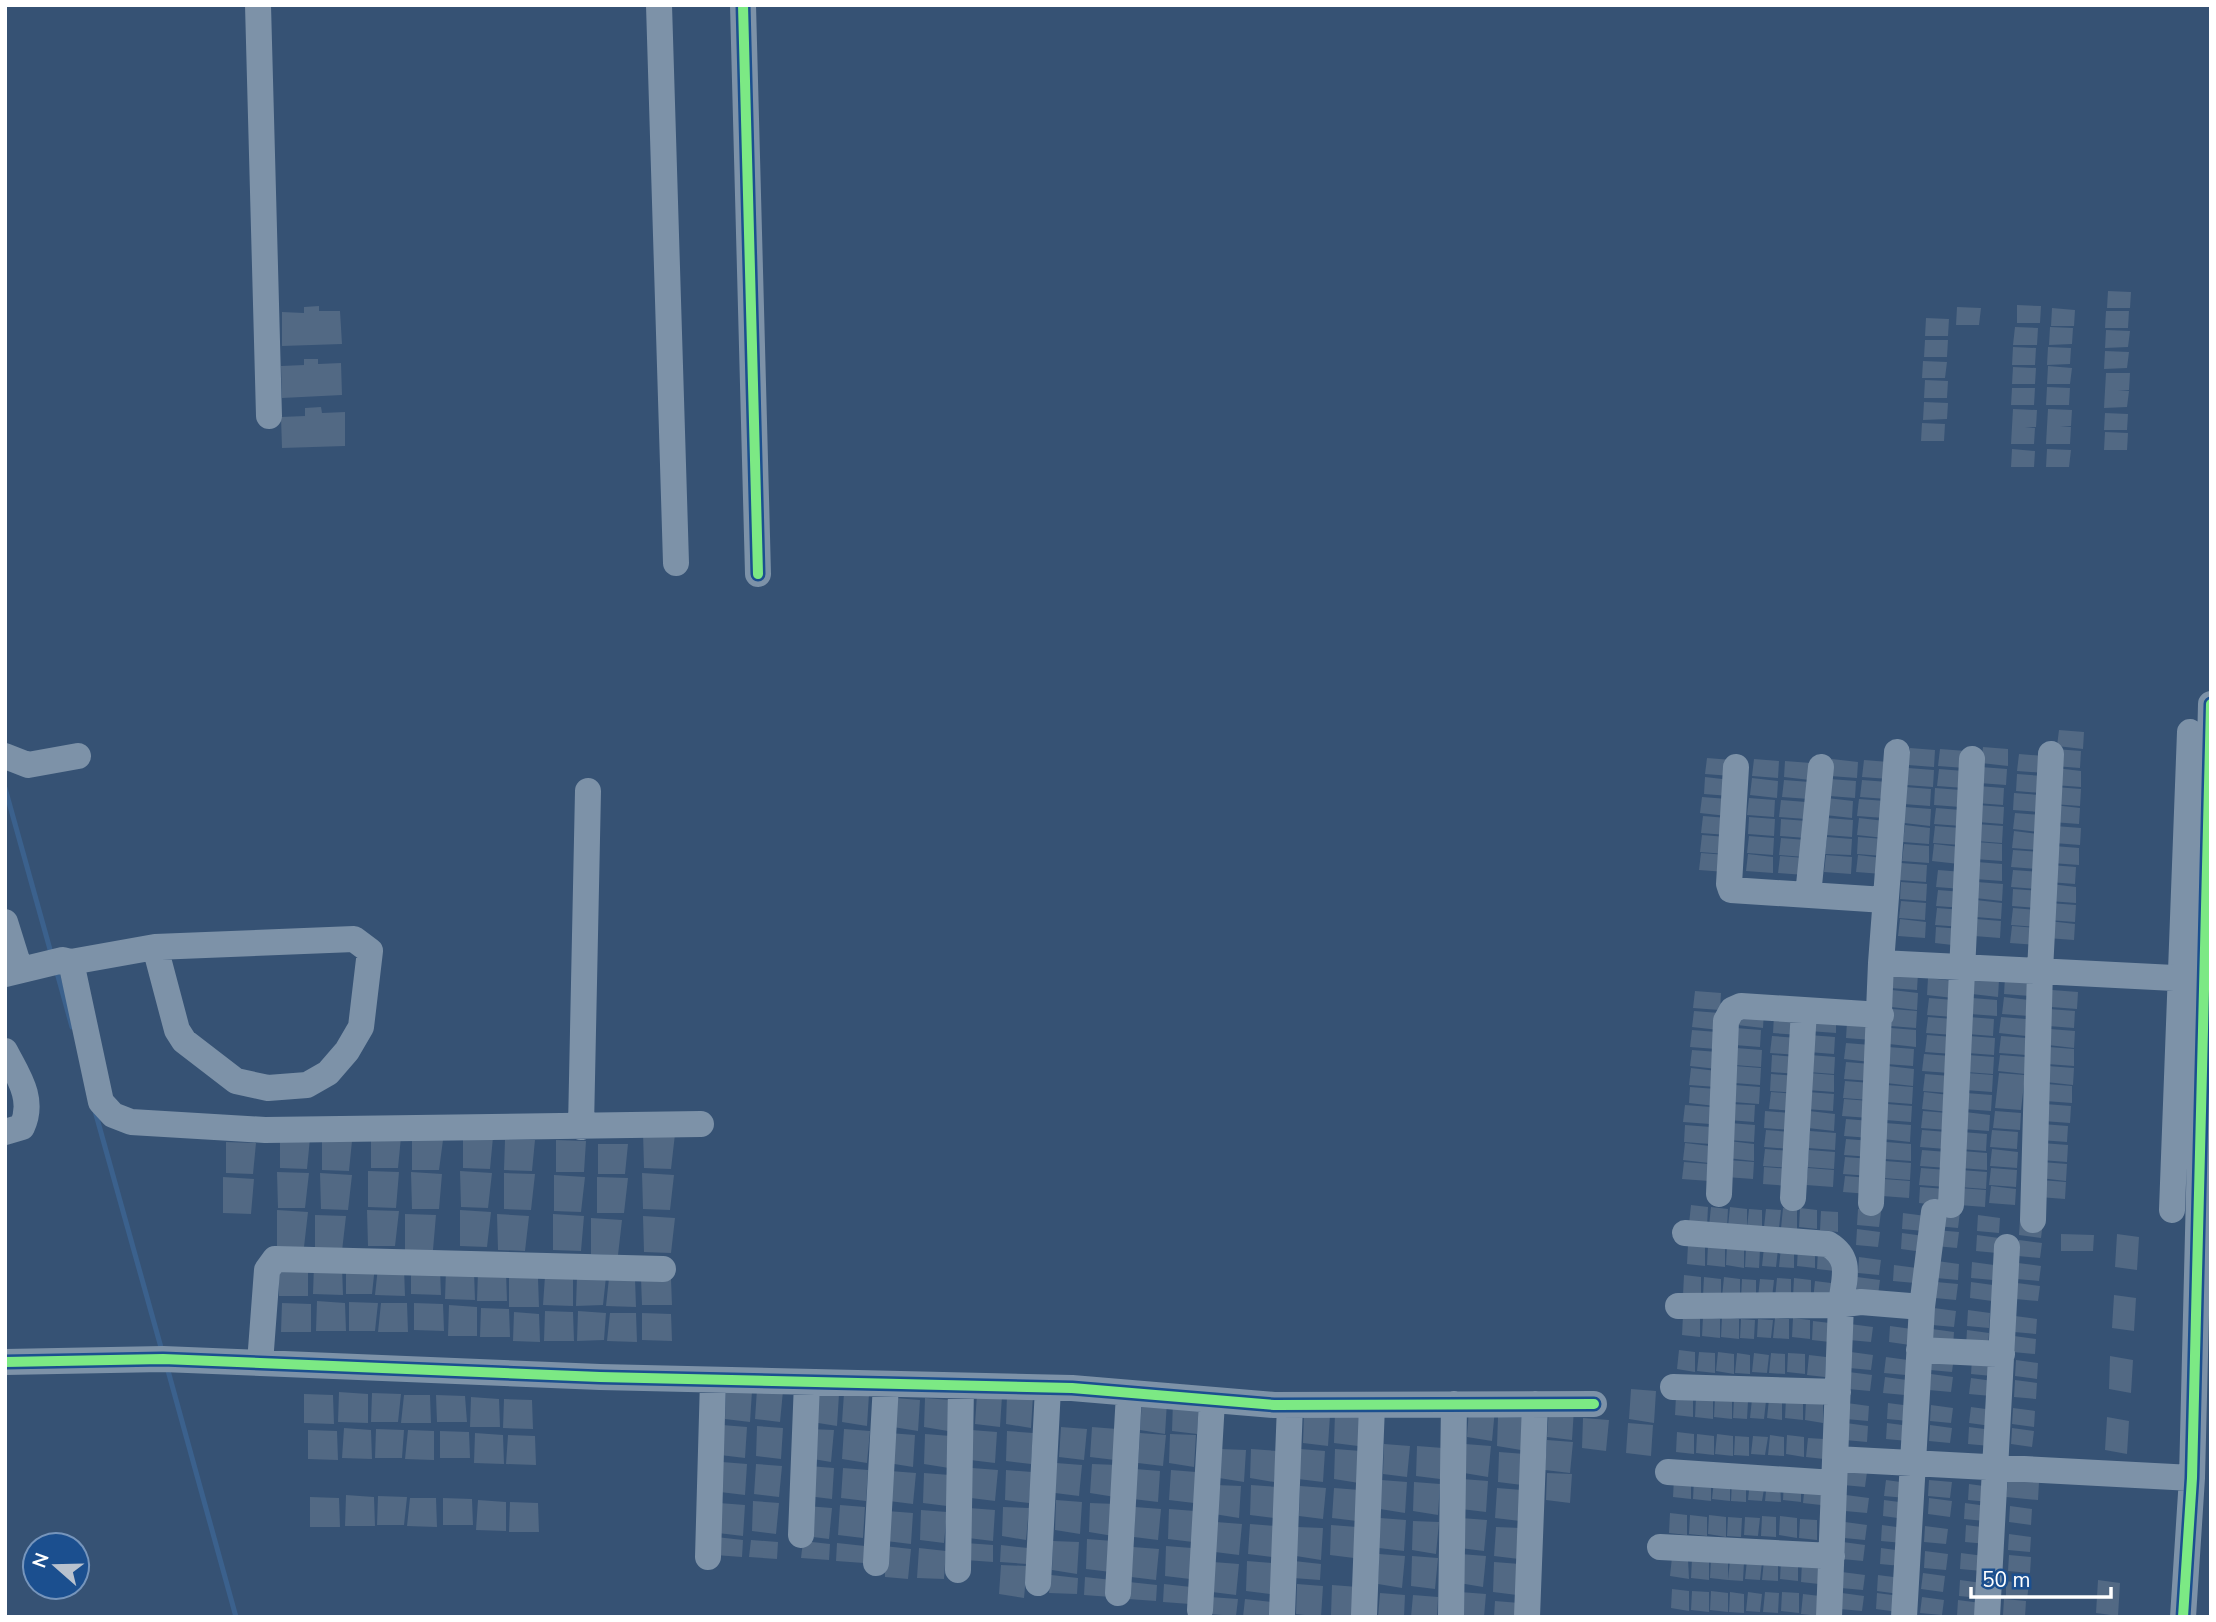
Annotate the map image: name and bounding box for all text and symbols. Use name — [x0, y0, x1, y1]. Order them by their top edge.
north arrow — [21, 1531, 91, 1601]
text: N — [26, 1549, 56, 1572]
scale bar — [1971, 1556, 2111, 1600]
text: 50 m — [1982, 1566, 2031, 1594]

